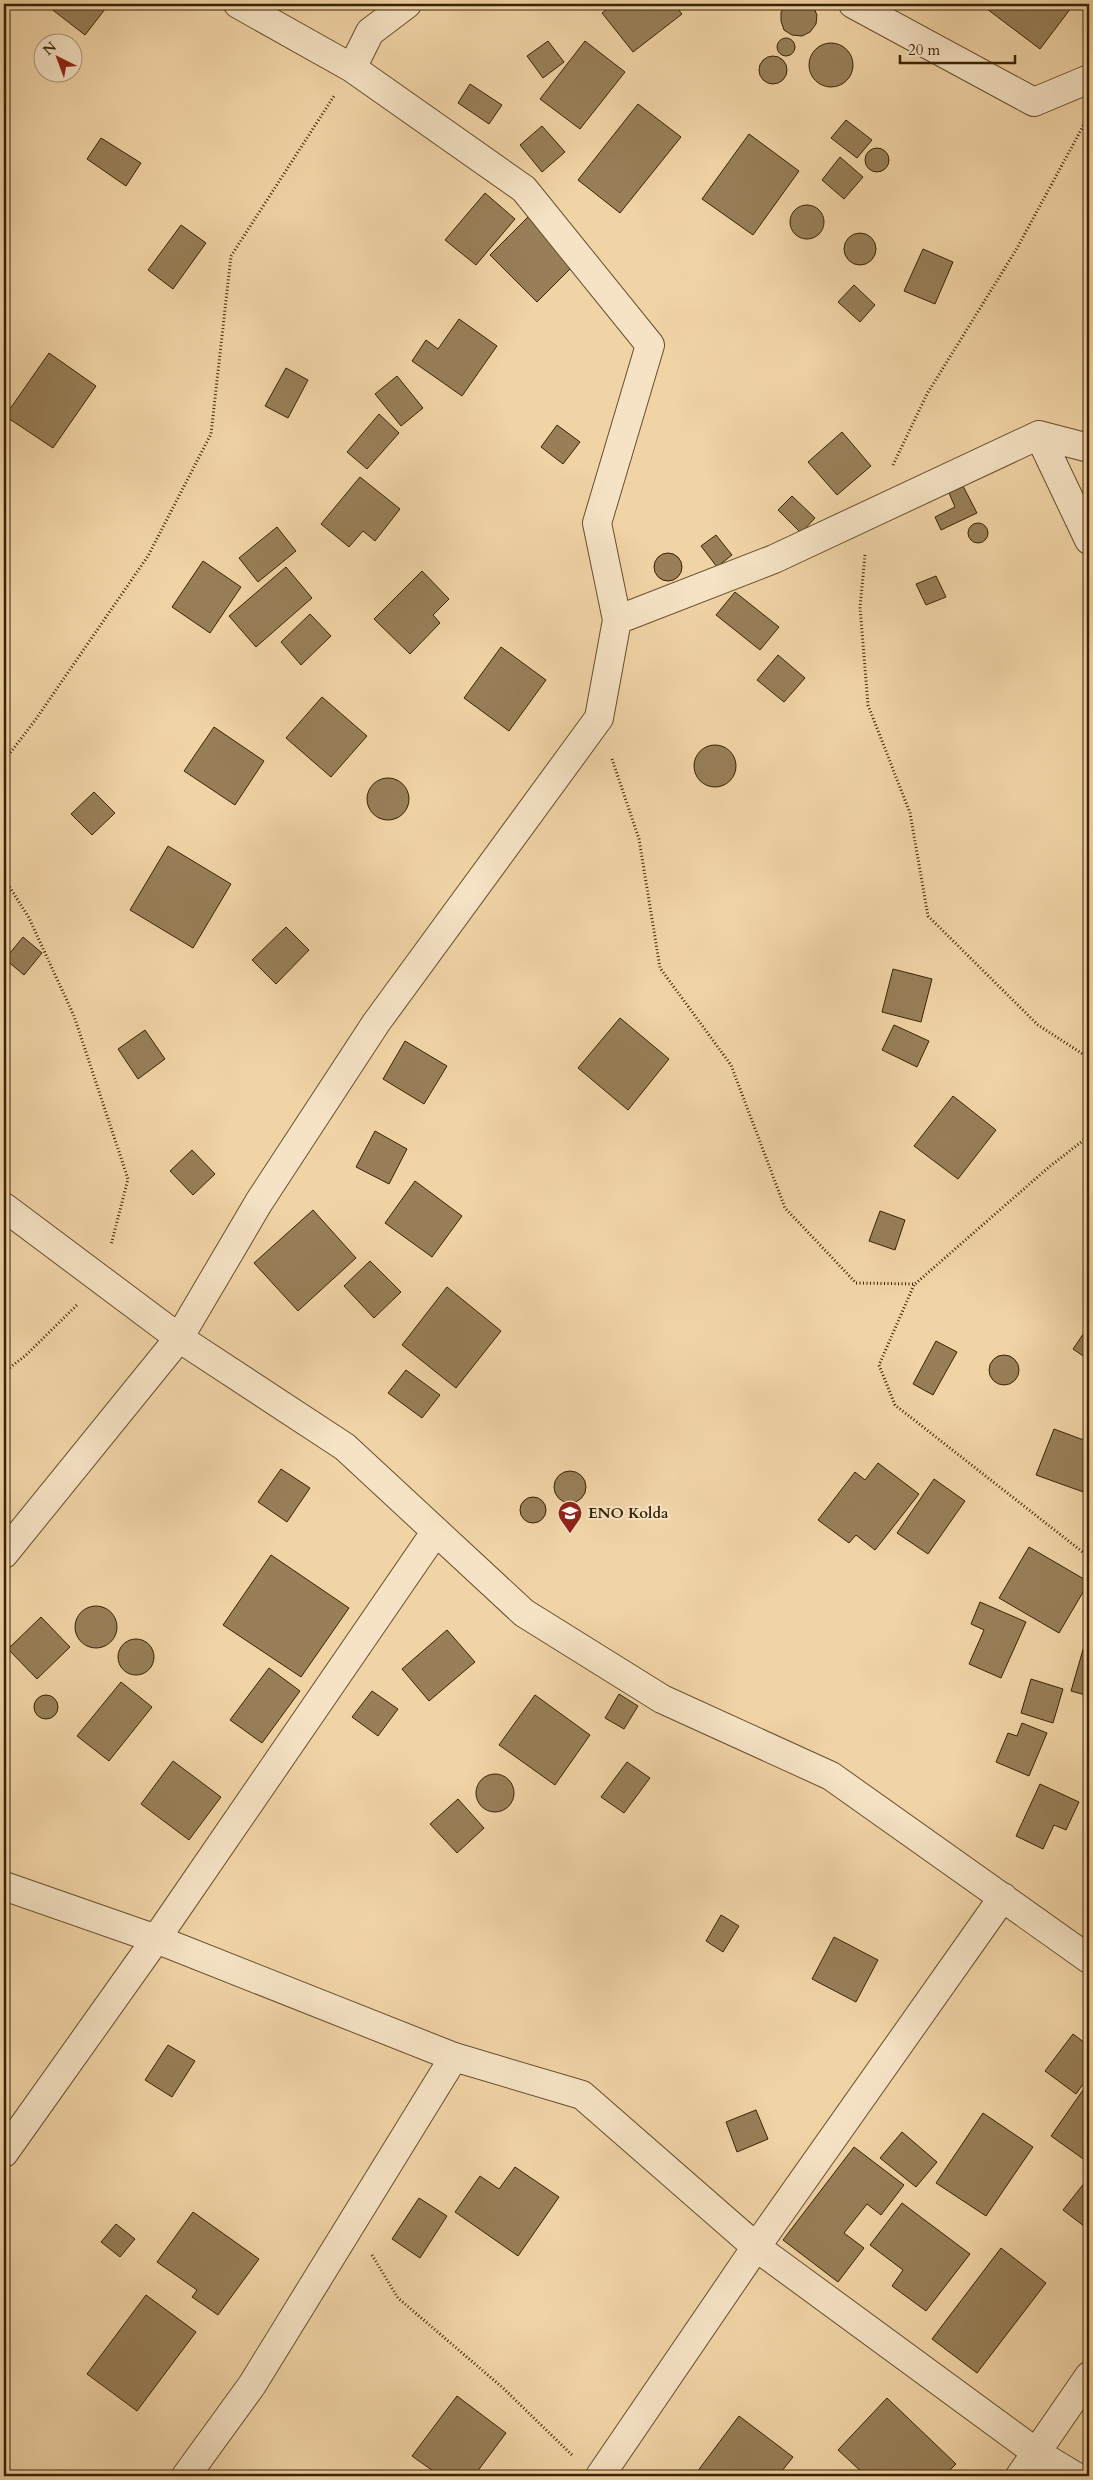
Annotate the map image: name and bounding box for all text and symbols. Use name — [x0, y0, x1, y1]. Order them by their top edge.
north arrow — [32, 32, 82, 82]
scale bar — [900, 32, 1016, 64]
text: N — [39, 38, 61, 60]
text: 20 m — [908, 40, 940, 60]
school or university icon: ENO Kolda — [557, 1500, 583, 1534]
place label: ENO Kolda — [588, 1503, 669, 1523]

